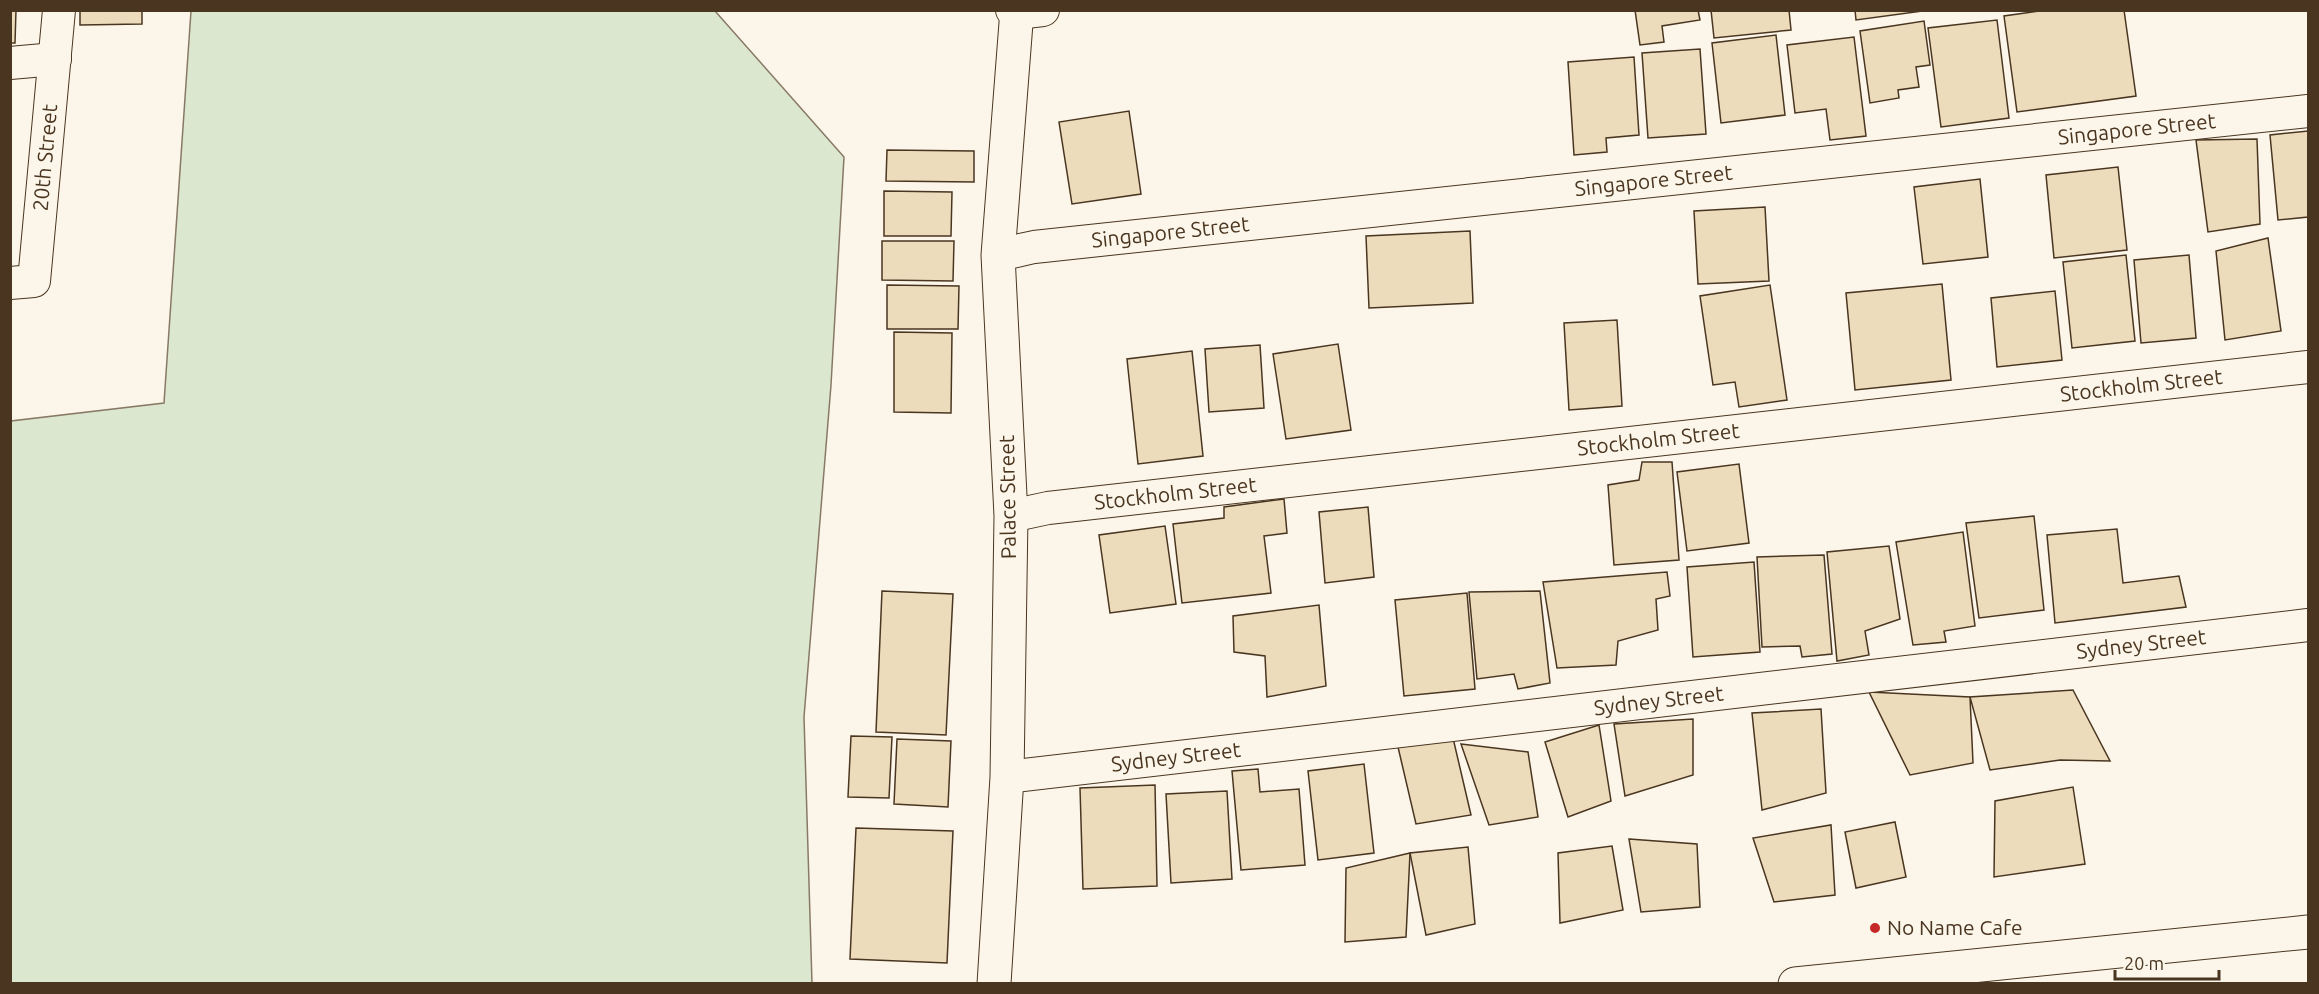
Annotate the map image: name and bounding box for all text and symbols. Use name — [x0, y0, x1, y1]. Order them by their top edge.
street label: 20th Street — [28, 103, 61, 212]
street label: Singapore Street — [2057, 108, 2217, 149]
street label: Singapore Street — [1573, 160, 1734, 200]
street label: Singapore Street — [1090, 211, 1250, 252]
street label: Stockholm Street — [2059, 364, 2224, 406]
street label: Stockholm Street — [1576, 418, 1741, 460]
street label: Palace Street — [994, 435, 1020, 559]
street label: Stockholm Street — [1093, 472, 1258, 514]
street label: Sydney Street — [2075, 624, 2207, 663]
street label: Sydney Street — [1592, 680, 1725, 719]
street label: Sydney Street — [1110, 737, 1242, 776]
place label: No Name Cafe — [1887, 915, 2023, 939]
marker: No Name Cafe — [1868, 921, 1882, 935]
scale bar — [2115, 943, 2218, 981]
text: 20 m — [2124, 953, 2164, 973]

